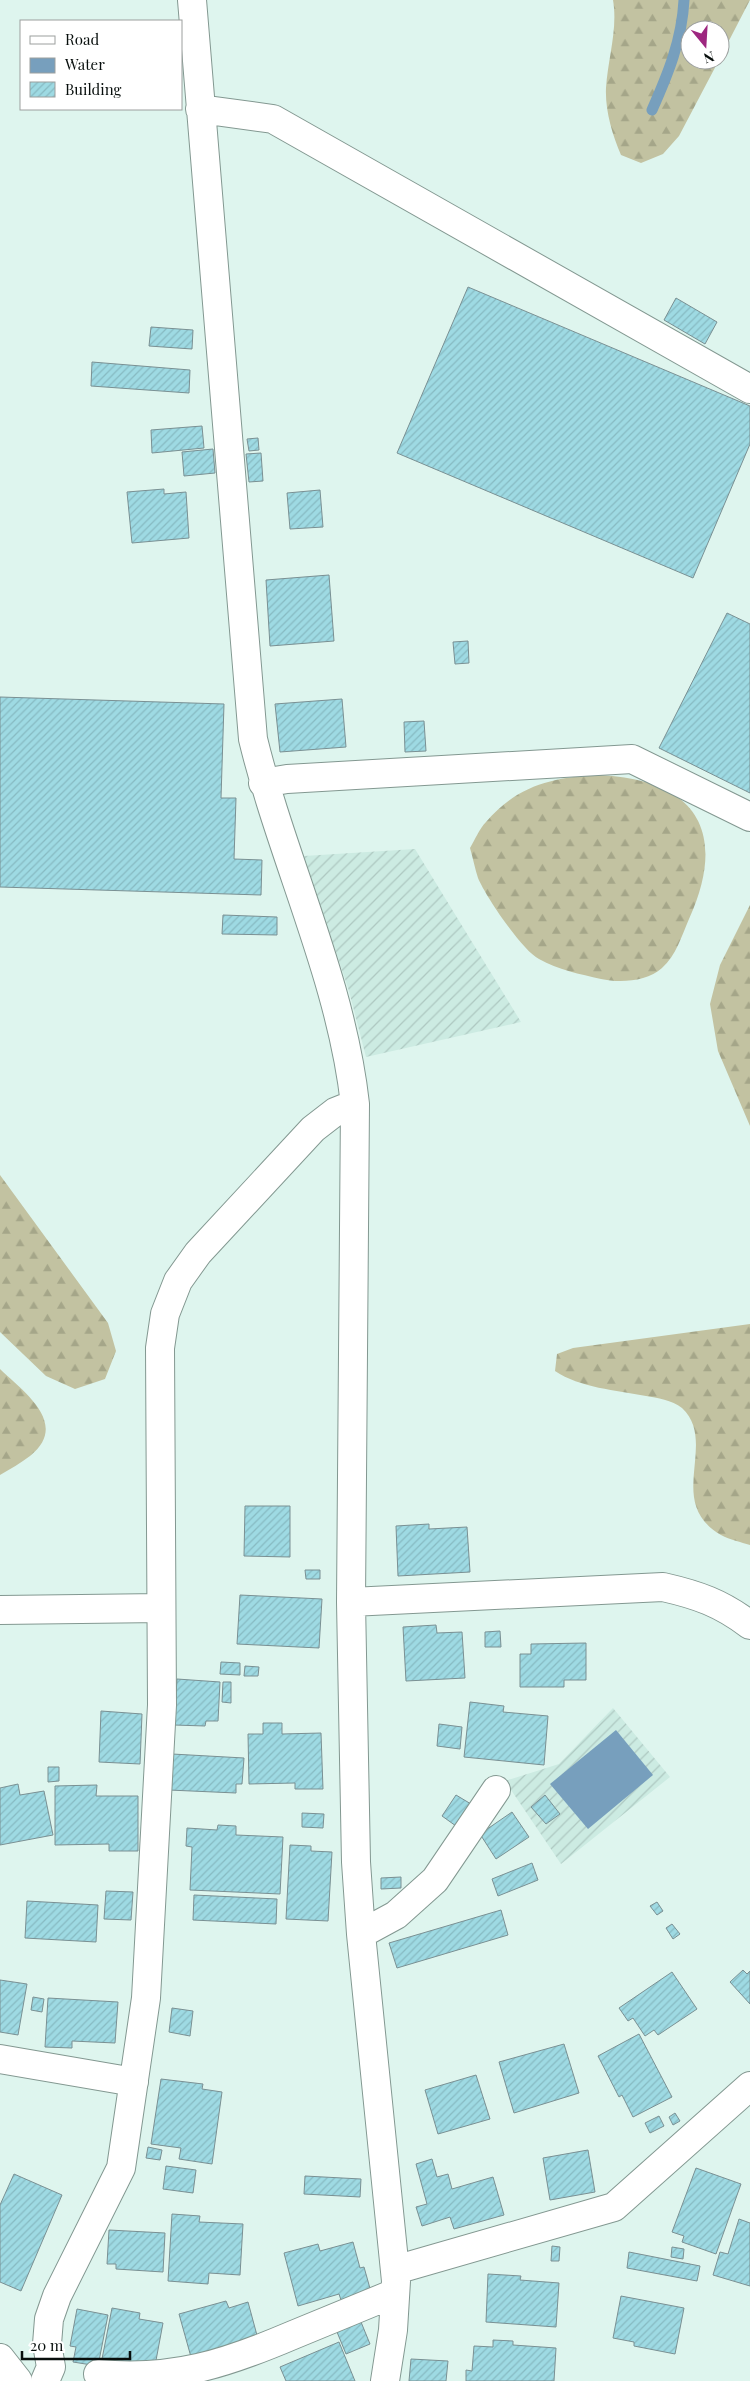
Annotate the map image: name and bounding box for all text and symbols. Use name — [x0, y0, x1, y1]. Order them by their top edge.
legend — [20, 20, 182, 110]
north arrow — [680, 20, 730, 70]
text: Road — [65, 29, 99, 49]
text: N — [701, 47, 717, 68]
text: Water — [64, 54, 105, 74]
text: Building — [65, 79, 122, 99]
scale bar — [22, 2328, 130, 2360]
text: 20 m — [30, 2335, 64, 2355]

